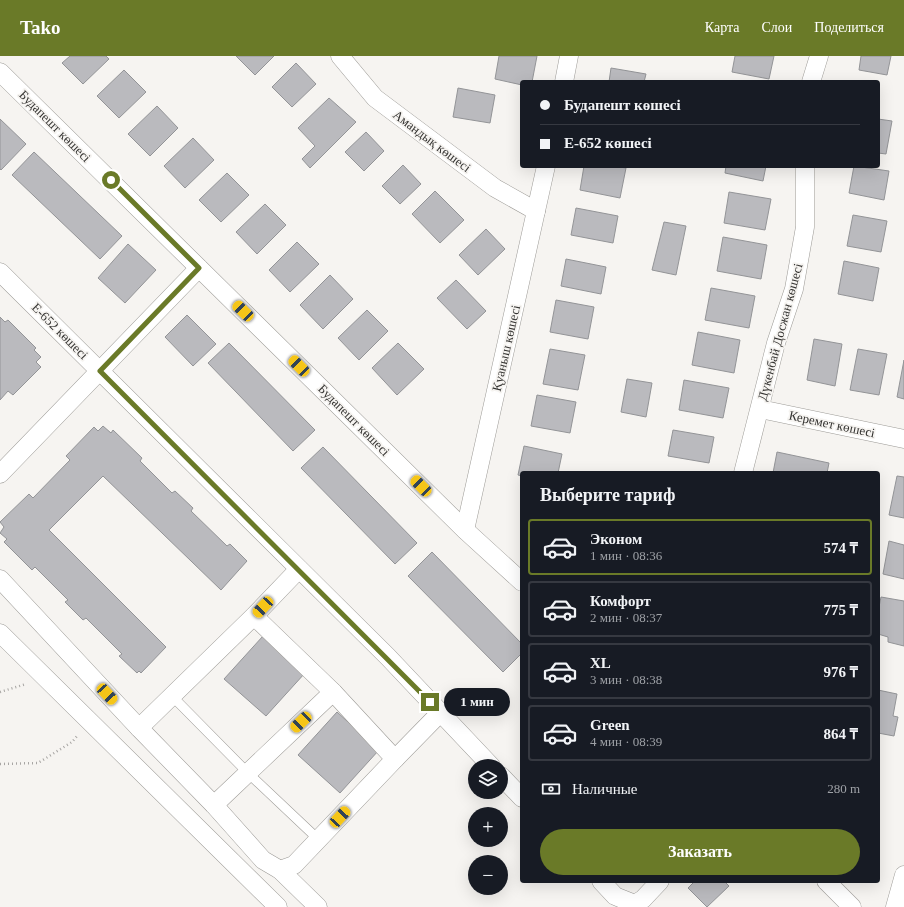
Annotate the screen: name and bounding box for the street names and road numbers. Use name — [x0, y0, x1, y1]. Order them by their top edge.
street label: Будапешт көшесі — [16, 87, 94, 165]
street label: Амандық көшесі — [390, 107, 474, 175]
street label: Дүкенбай Досжан көшесі — [754, 261, 806, 402]
street label: Е-652 көшесі — [29, 300, 91, 362]
street label: Қуаныш көшесі — [489, 303, 523, 393]
street label: Будапешт көшесі — [315, 381, 393, 459]
street label: Керемет көшесі — [788, 408, 877, 441]

